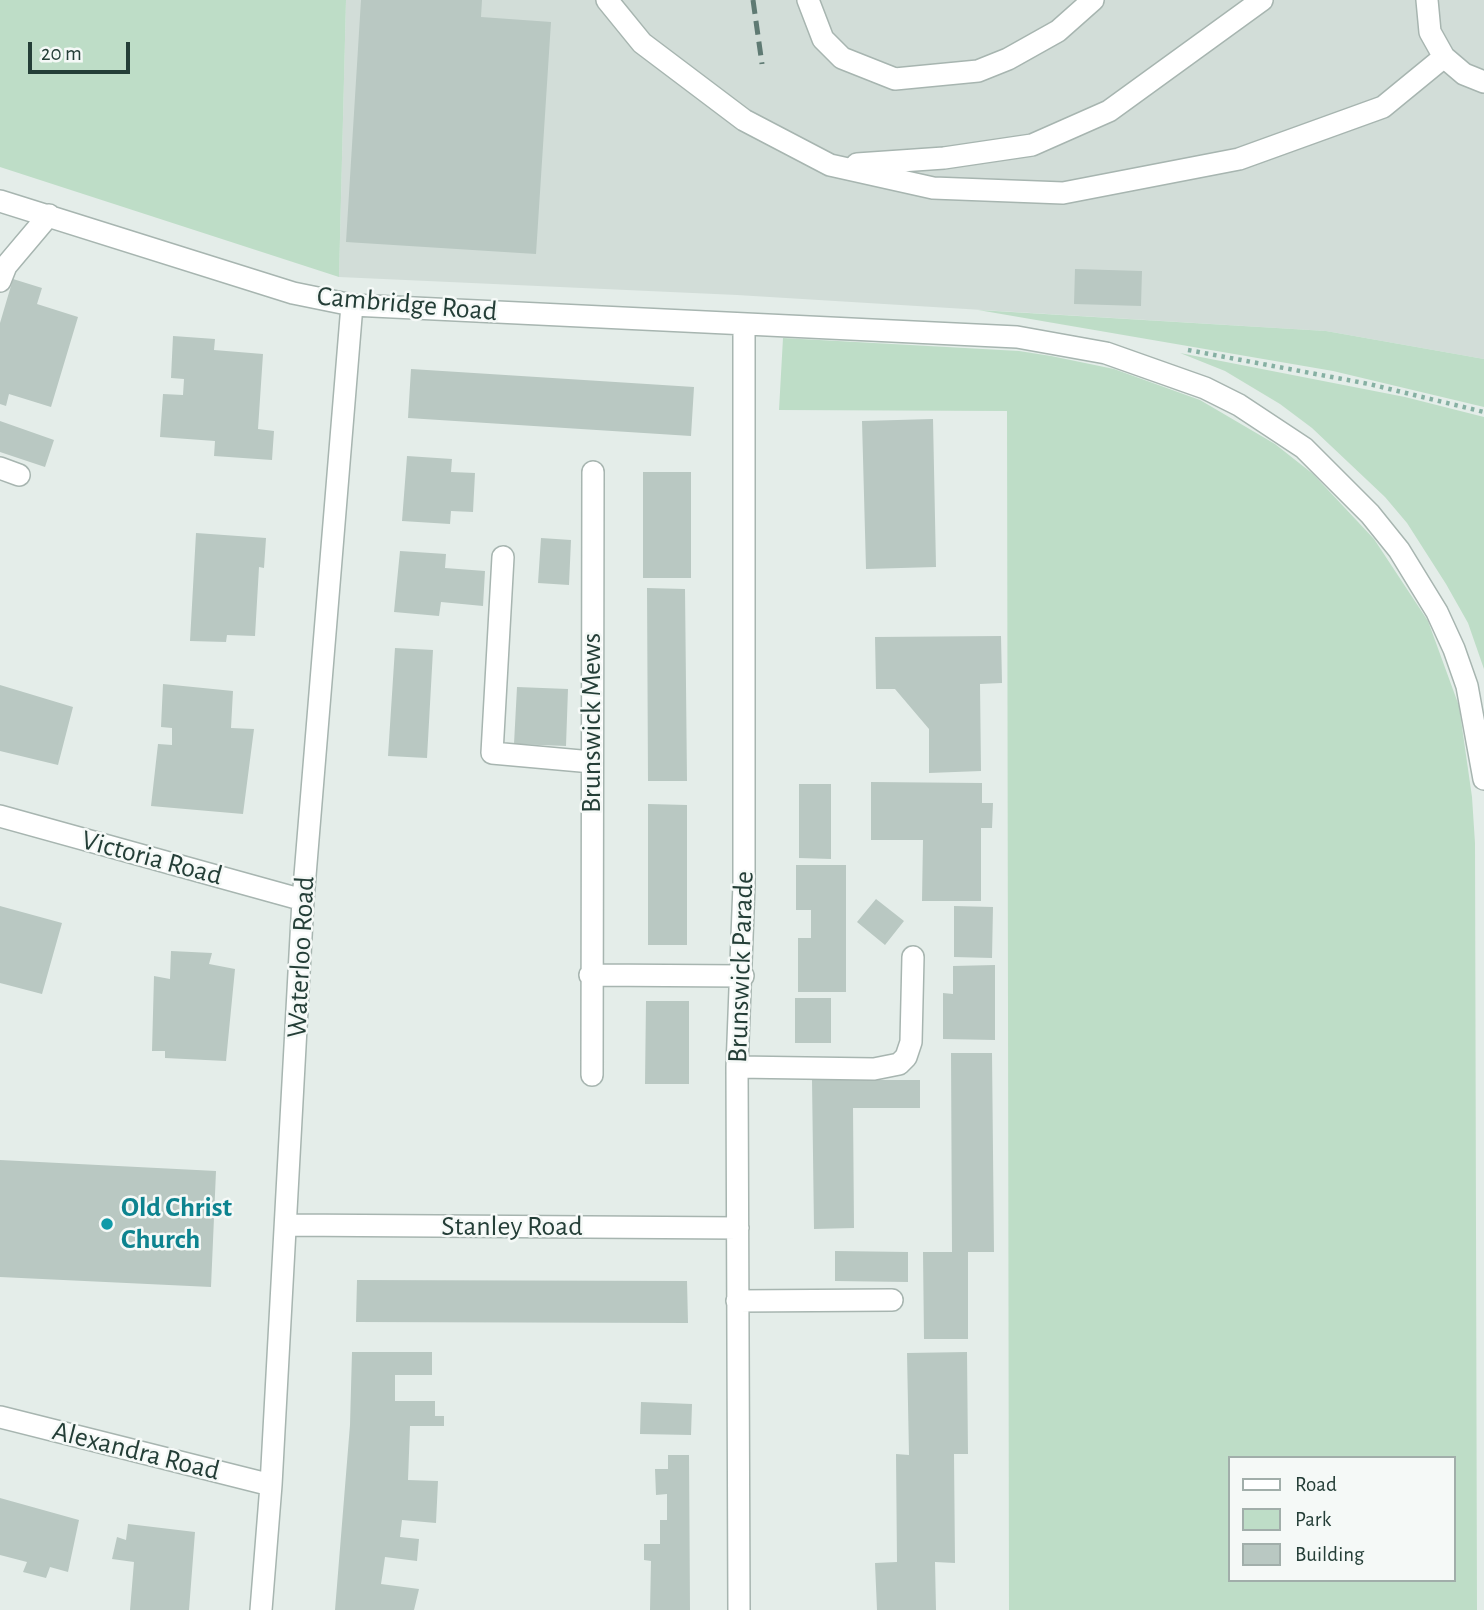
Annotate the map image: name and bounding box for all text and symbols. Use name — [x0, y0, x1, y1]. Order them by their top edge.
scale bar — [32, 28, 133, 72]
text: 20 m — [41, 43, 82, 64]
street label: Cambridge Road — [315, 279, 499, 329]
street label: Brunswick Mews — [575, 633, 609, 813]
street label: Victoria Road — [78, 823, 226, 893]
street label: Brunswick Parade — [721, 870, 761, 1064]
street label: Waterloo Road — [280, 875, 322, 1039]
place label: Old Christ Church — [121, 1191, 232, 1257]
street label: Stanley Road — [441, 1210, 583, 1244]
marker: Old Christ Church — [99, 1216, 115, 1232]
street label: Alexandra Road — [49, 1414, 223, 1488]
legend — [1228, 1456, 1456, 1582]
text: Road — [1295, 1474, 1337, 1495]
text: Park — [1295, 1509, 1331, 1530]
text: Building — [1295, 1544, 1364, 1565]

